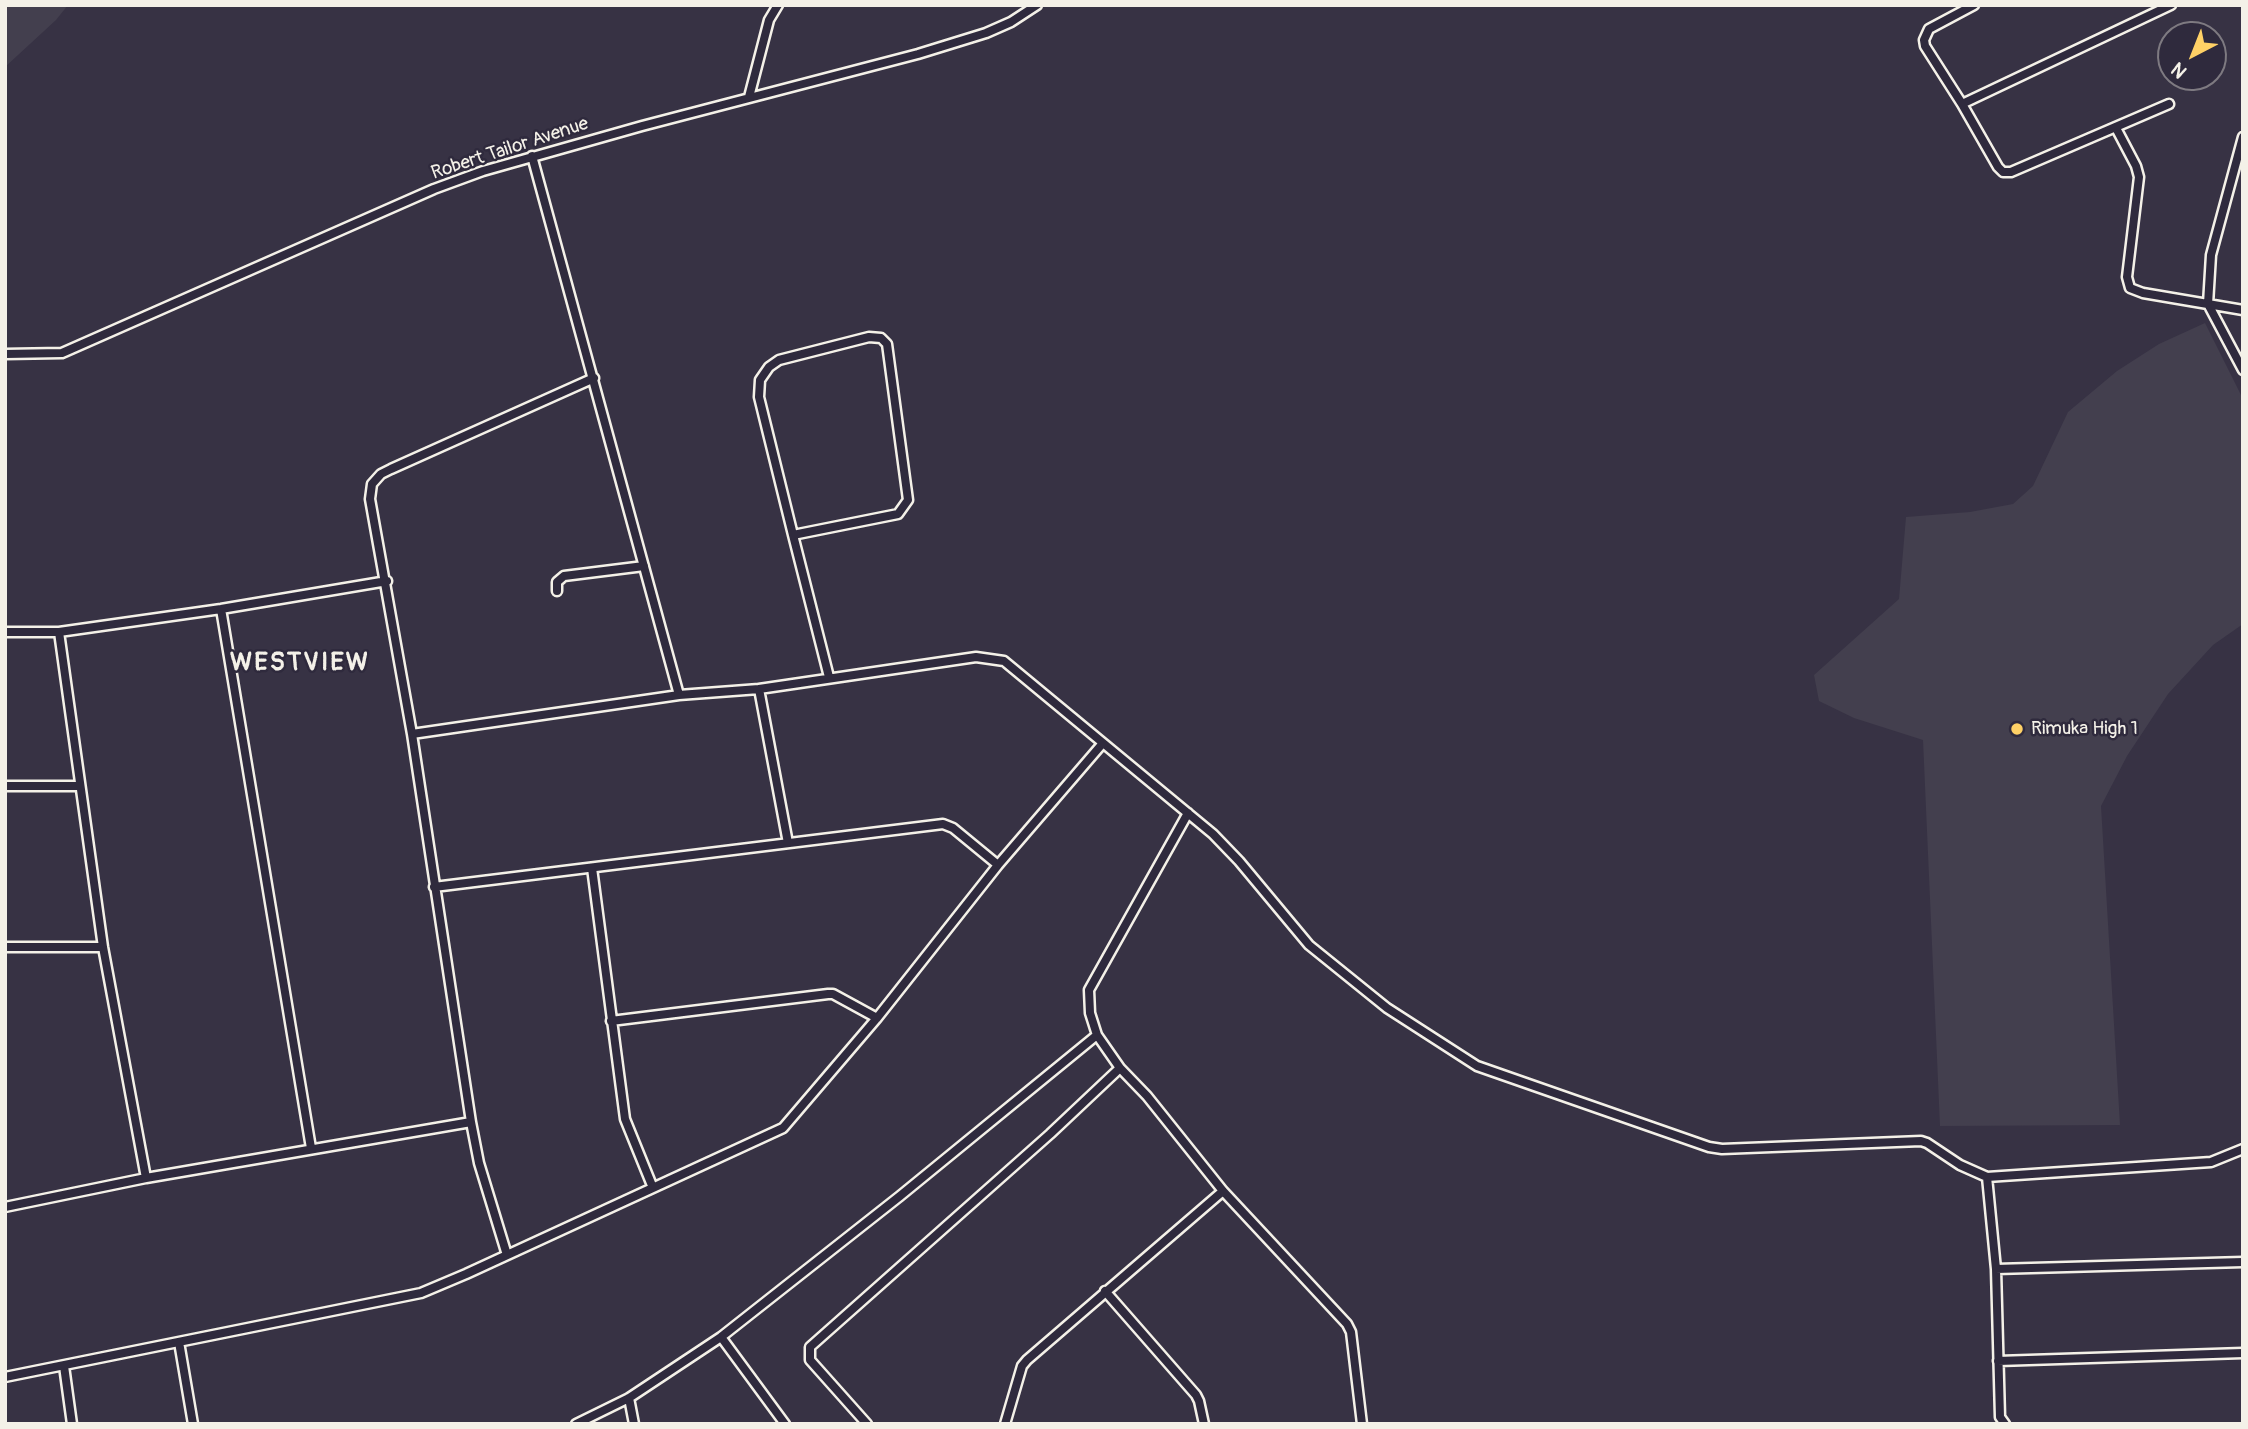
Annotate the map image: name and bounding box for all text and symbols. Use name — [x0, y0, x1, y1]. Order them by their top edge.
north arrow — [2157, 21, 2227, 91]
text: N — [2166, 57, 2192, 83]
street label: Robert Tailor Avenue — [428, 113, 592, 185]
district label: WESTVIEW — [231, 647, 369, 679]
place label: Rimuka High 1 — [2031, 718, 2138, 740]
marker: Rimuka High 1 — [2009, 721, 2025, 737]

